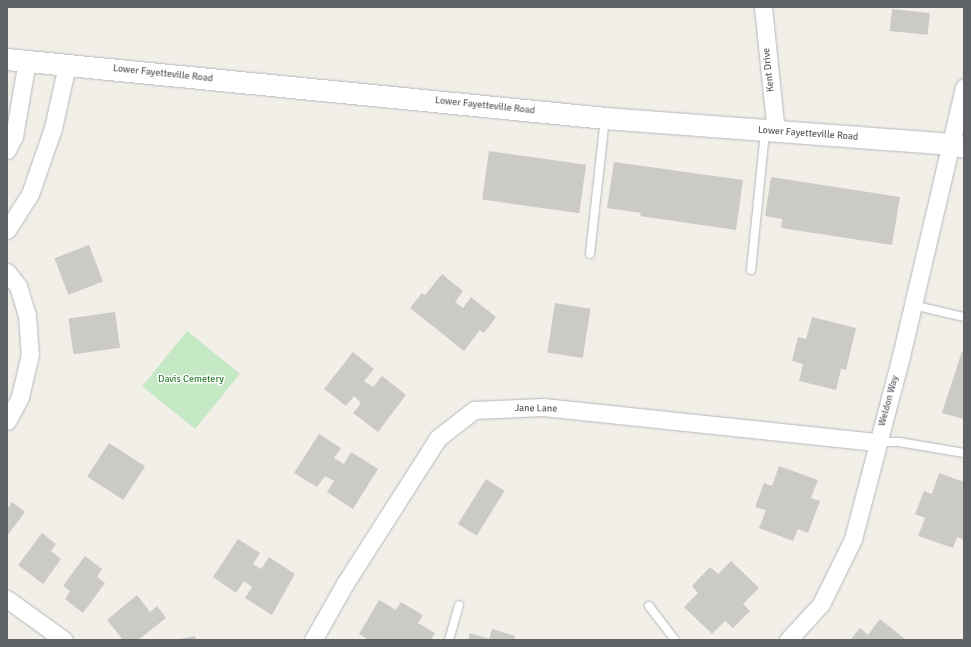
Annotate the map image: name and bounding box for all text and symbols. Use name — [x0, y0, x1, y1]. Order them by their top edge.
street label: Kent Drive — [761, 47, 777, 93]
street label: Lower Fayetteville Road — [112, 63, 214, 85]
street label: Lower Fayetteville Road — [434, 95, 536, 117]
street label: Lower Fayetteville Road — [757, 125, 859, 143]
park label: Davis Cemetery — [158, 374, 224, 386]
street label: Weldon Way — [876, 374, 902, 428]
street label: Jane Lane — [515, 403, 557, 415]

